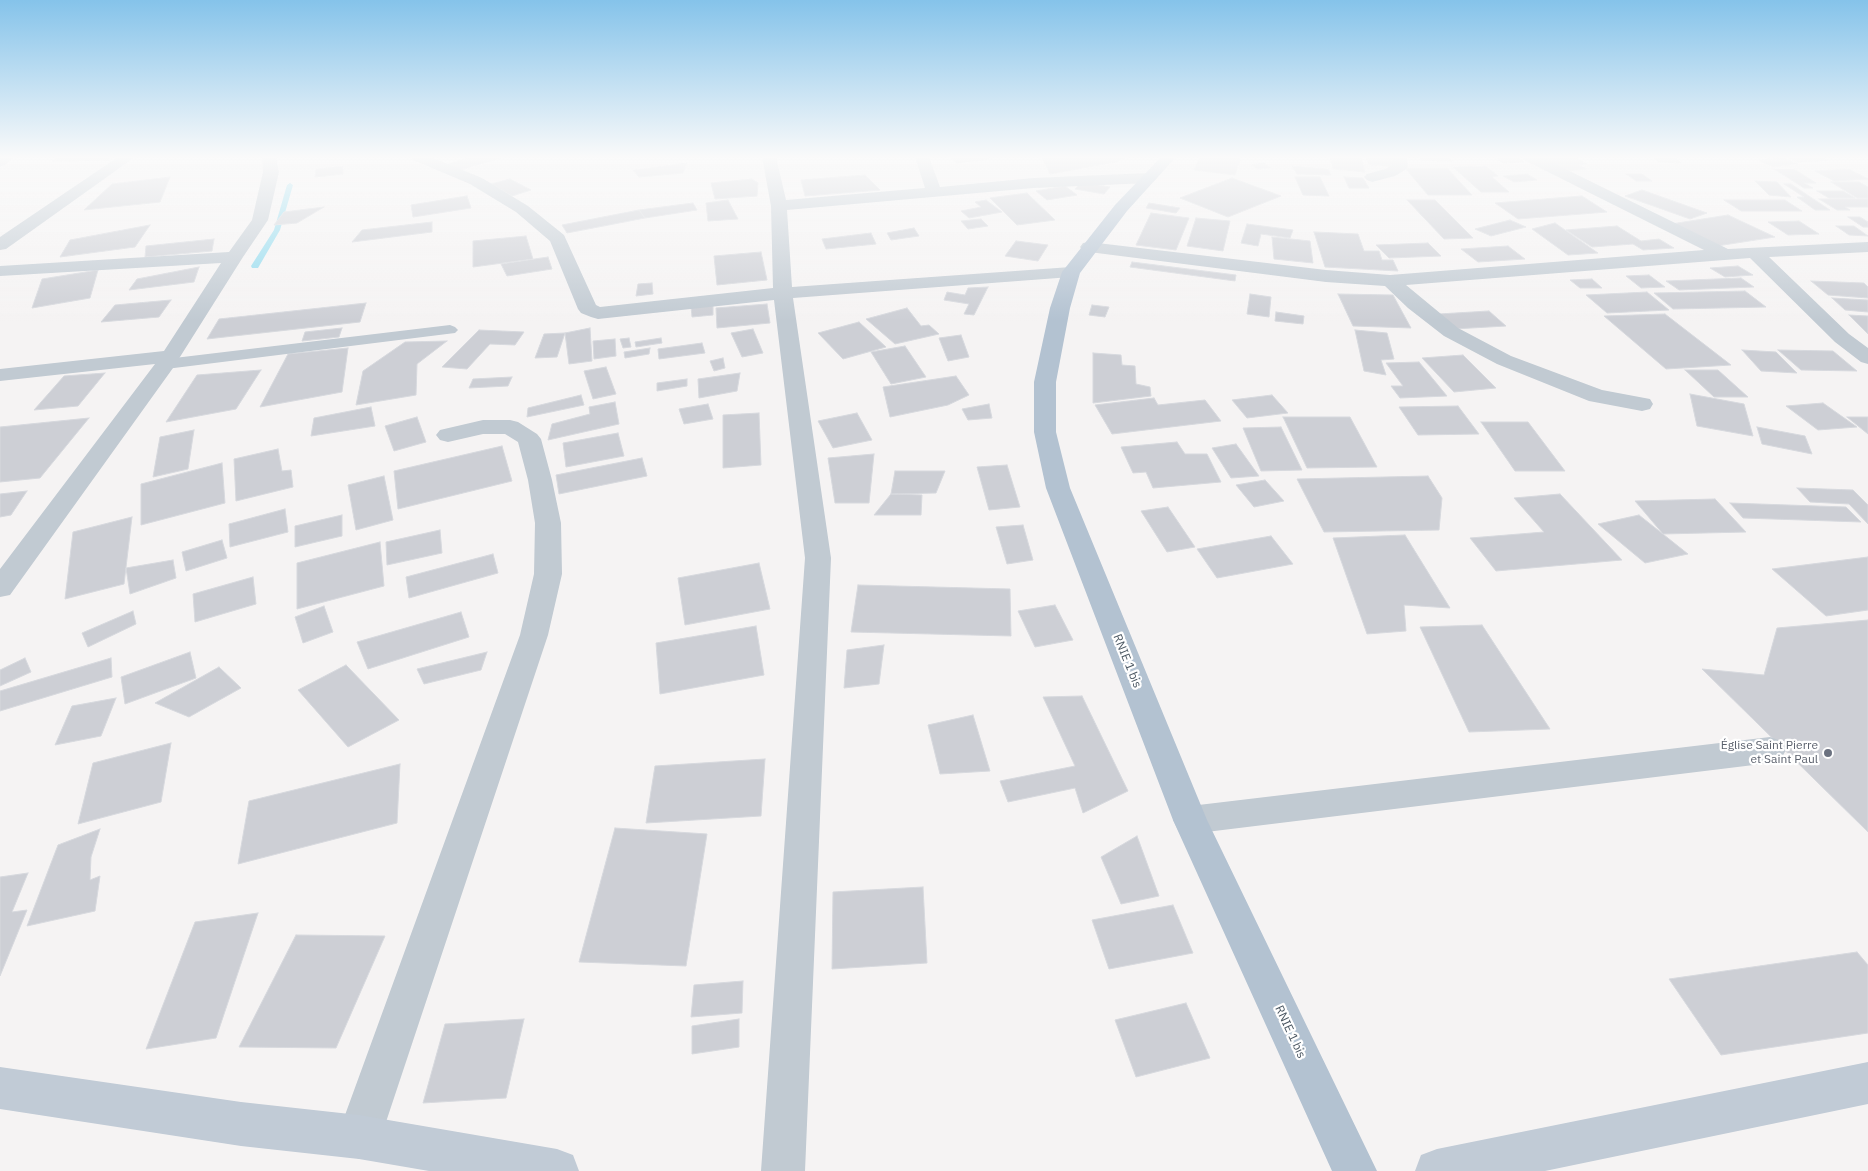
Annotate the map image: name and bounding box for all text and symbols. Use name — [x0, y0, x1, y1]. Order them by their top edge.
street label: RNIE 1 bis — [1110, 632, 1144, 690]
place label: Église Saint Pierre et Saint Paul — [1721, 739, 1818, 767]
marker: Église Saint Pierre et Saint Paul — [1822, 747, 1834, 759]
street label: RNIE 1 bis — [1272, 1003, 1308, 1061]

